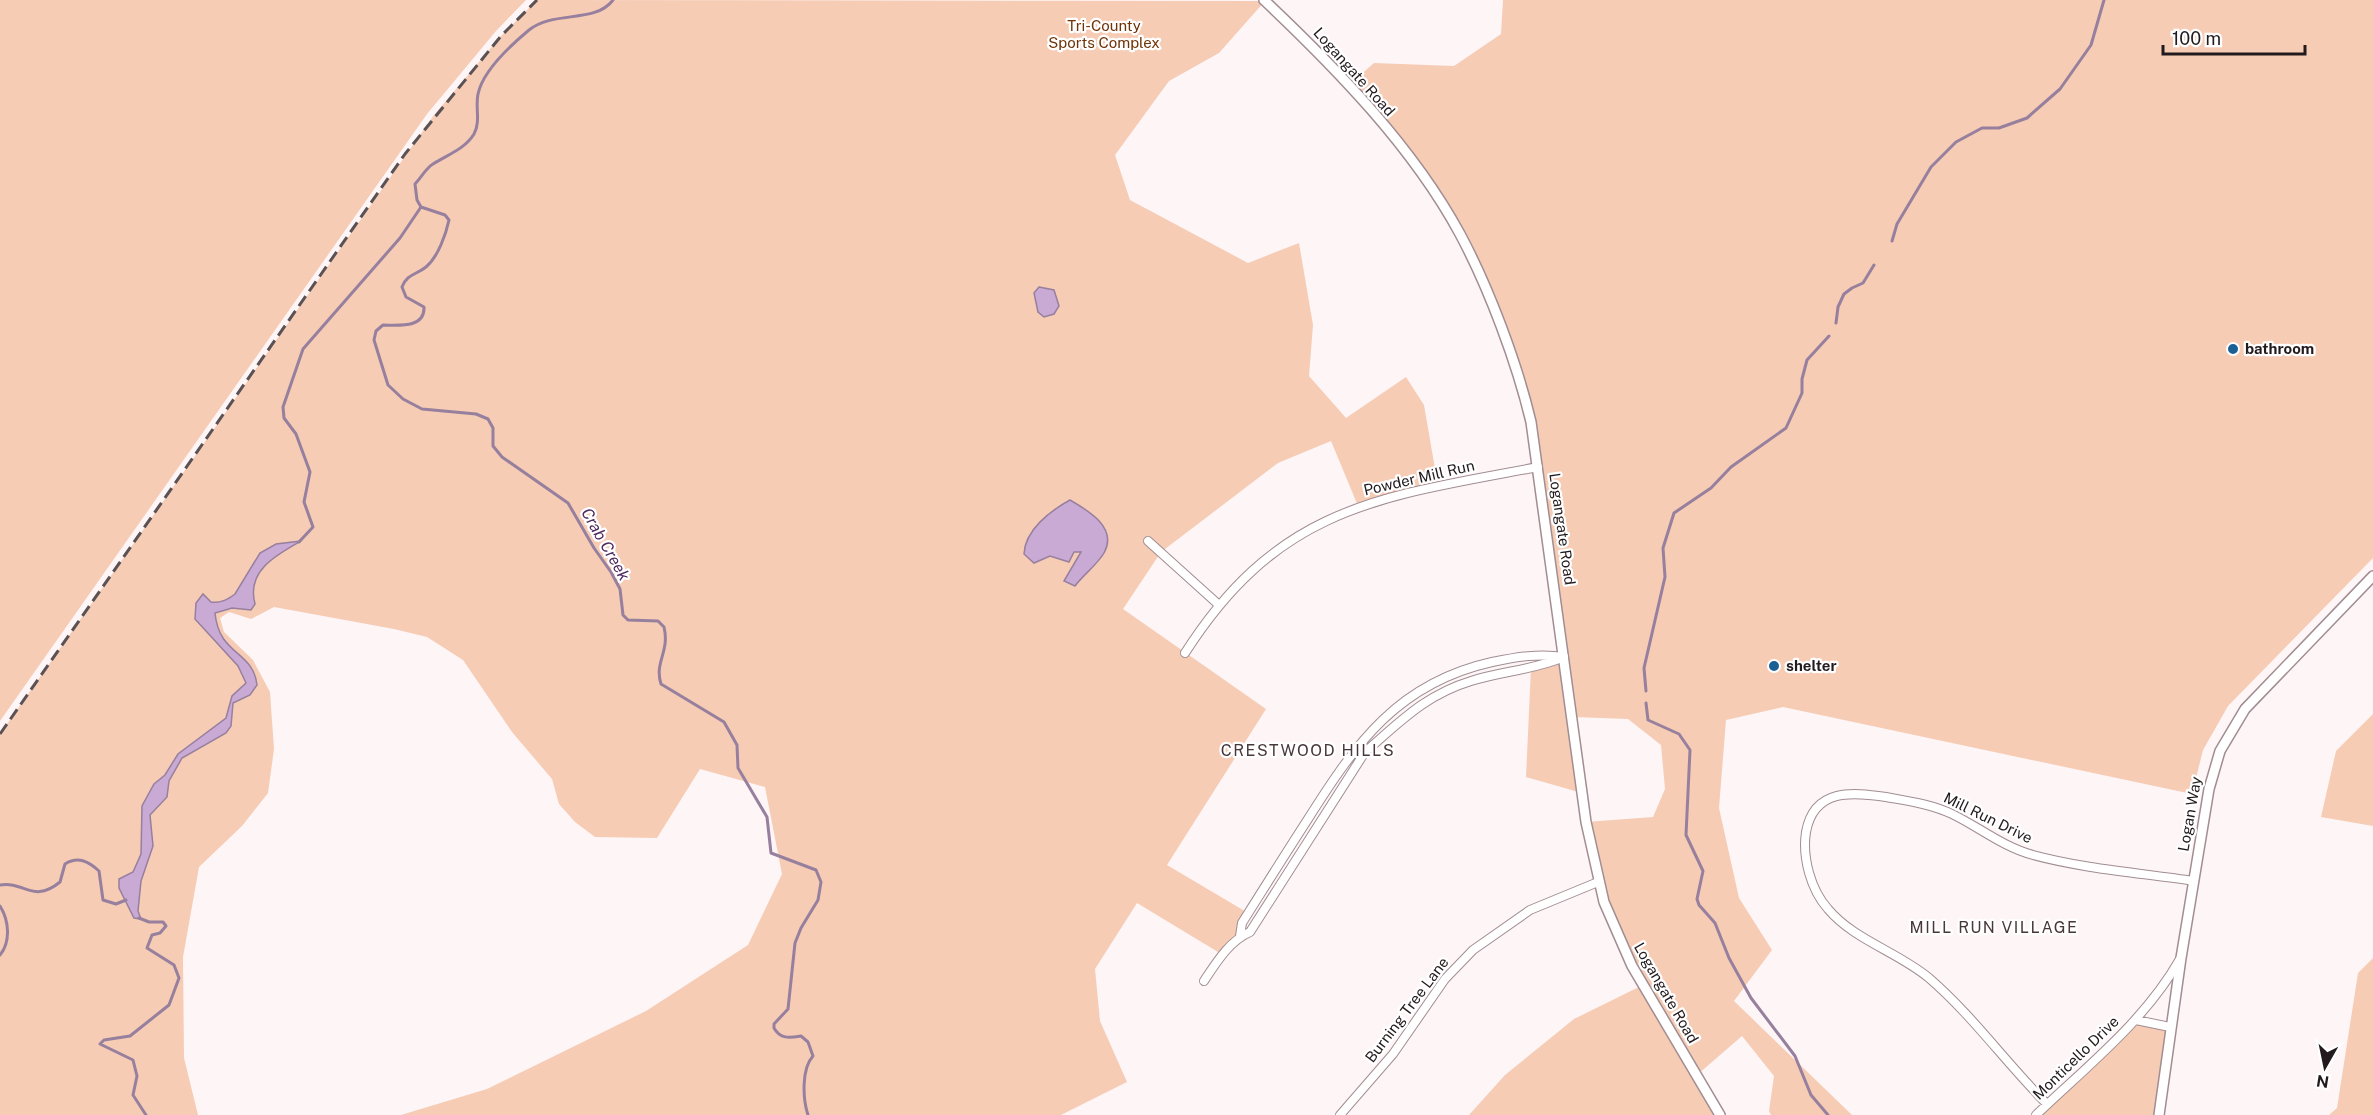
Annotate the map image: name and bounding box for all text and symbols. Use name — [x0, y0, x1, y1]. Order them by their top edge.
park label: Tri-County Sports Complex — [1048, 17, 1160, 51]
scale bar — [2163, 18, 2306, 56]
street label: Logangate Road — [1310, 24, 1399, 119]
text: 100 m — [2172, 28, 2221, 49]
place label: bathroom — [2245, 340, 2314, 357]
marker: bathroom — [2226, 342, 2240, 356]
street label: Powder Mill Run — [1362, 456, 1476, 499]
street label: Logangate Road — [1546, 472, 1579, 586]
water label: Crab Creek — [577, 505, 634, 584]
place label: shelter — [1786, 657, 1837, 674]
marker: shelter — [1767, 659, 1781, 673]
district label: CRESTWOOD HILLS — [1221, 741, 1395, 760]
street label: Logan Way — [2175, 775, 2204, 853]
street label: Mill Run Drive — [1941, 789, 2035, 846]
district label: MILL RUN VILLAGE — [1910, 918, 2078, 937]
street label: Logangate Road — [1631, 940, 1702, 1046]
street label: Burning Tree Lane — [1361, 954, 1452, 1066]
street label: Monticello Drive — [2029, 1012, 2122, 1103]
north arrow — [2295, 1037, 2355, 1097]
text: N — [2315, 1071, 2330, 1092]

